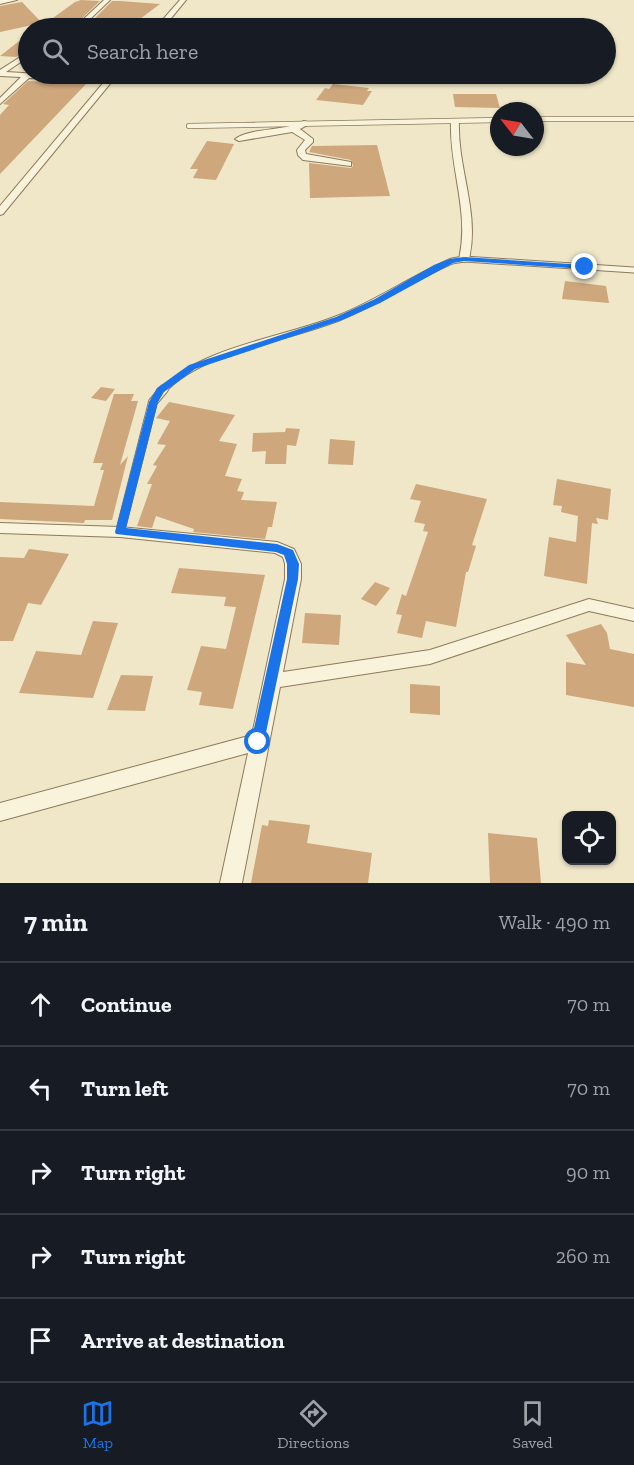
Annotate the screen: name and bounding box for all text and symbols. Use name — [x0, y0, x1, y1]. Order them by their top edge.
search box — [18, 18, 616, 84]
icon: search — [39, 35, 72, 68]
text: Search here — [87, 38, 198, 65]
north arrow — [490, 102, 544, 156]
route end — [571, 253, 597, 279]
route start — [244, 728, 270, 754]
map controls — [562, 811, 616, 865]
button: locate — [562, 811, 616, 865]
text: 7 min — [24, 906, 88, 938]
text: Walk · 490 m — [499, 910, 610, 934]
icon: ahead — [24, 988, 57, 1021]
text: Continue — [81, 991, 172, 1018]
text: 70 m — [567, 992, 610, 1016]
icon: left — [24, 1072, 57, 1105]
text: Turn left — [81, 1075, 168, 1102]
text: 70 m — [567, 1076, 610, 1100]
icon: right — [24, 1156, 57, 1189]
text: Turn right — [81, 1159, 185, 1186]
text: 90 m — [566, 1160, 610, 1184]
icon: right — [24, 1240, 57, 1273]
text: Turn right — [81, 1243, 185, 1270]
text: 260 m — [556, 1244, 610, 1268]
icon: arrive — [24, 1324, 57, 1357]
text: Arrive at destination — [81, 1327, 284, 1354]
tab: Map — [81, 1397, 114, 1452]
tab: Directions — [277, 1397, 350, 1452]
tab: Saved — [512, 1397, 553, 1452]

